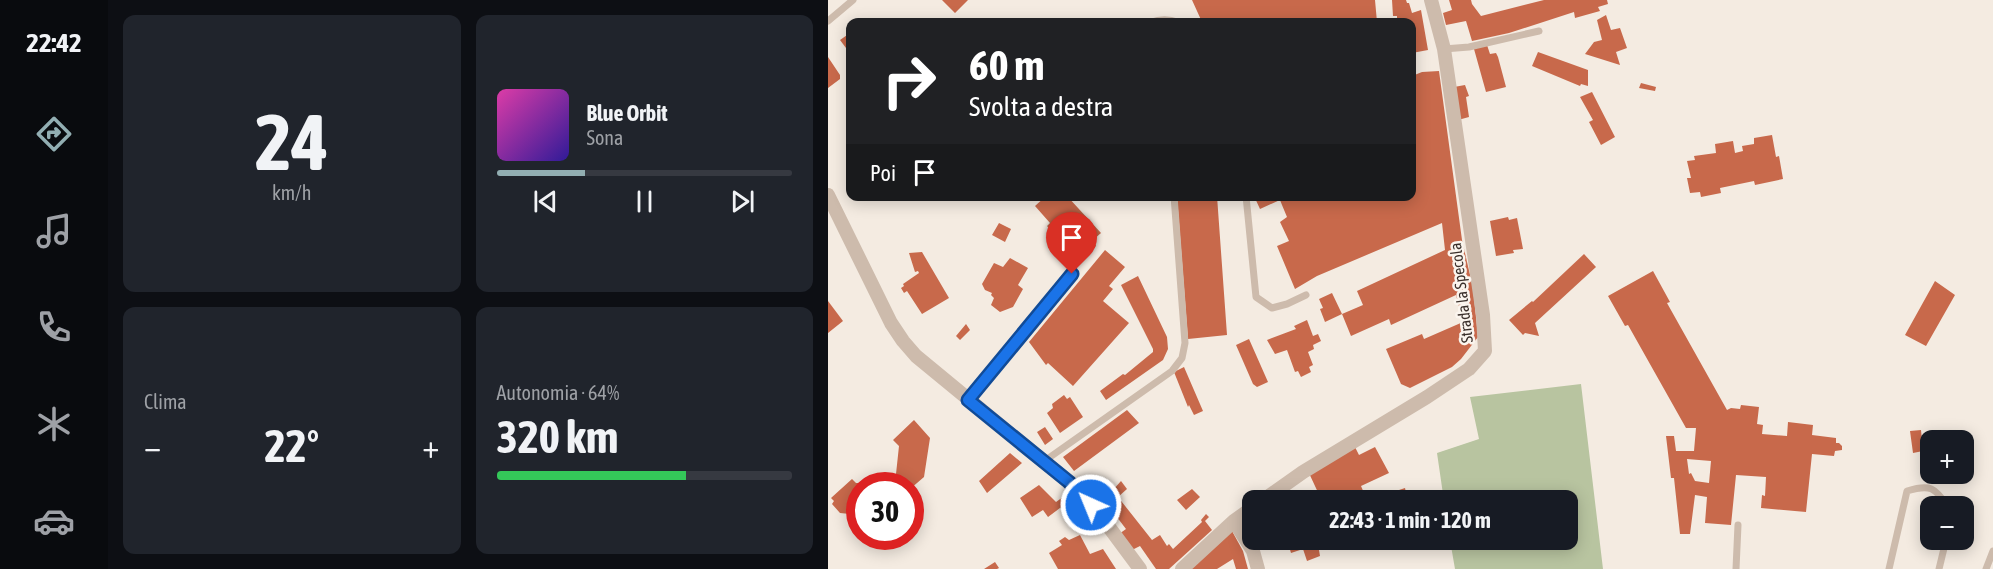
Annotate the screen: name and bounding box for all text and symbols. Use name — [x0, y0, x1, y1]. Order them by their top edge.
text: 22:42 — [26, 27, 82, 58]
text: 60 m — [969, 41, 1044, 89]
icon: right — [870, 42, 948, 120]
text: Svolta a destra — [969, 91, 1113, 122]
text: 24 — [255, 97, 328, 187]
text: Blue Orbit — [587, 100, 668, 126]
icon: directions — [33, 113, 75, 155]
text: Sona — [587, 126, 623, 149]
icon: arrive — [908, 156, 941, 189]
text: Poi — [870, 160, 896, 186]
text: km/h — [272, 181, 312, 204]
icon: previous — [529, 185, 562, 218]
icon: pause — [628, 185, 661, 218]
icon: next — [726, 185, 759, 218]
icon: music — [33, 210, 75, 252]
pin — [1046, 212, 1097, 274]
icon: arrive — [1055, 221, 1088, 254]
street label: Strada la Specola — [1446, 242, 1477, 344]
icon: phone — [33, 306, 75, 348]
text: Autonomia · 64% — [497, 381, 619, 404]
text: Clima — [144, 390, 187, 413]
icon: climate — [33, 403, 75, 445]
text: 320 km — [497, 411, 618, 463]
text: 22° — [264, 420, 319, 472]
text: − — [144, 427, 161, 465]
text: + — [422, 427, 439, 465]
map controls — [1920, 430, 1974, 550]
button: + — [1920, 430, 1974, 484]
speed limit sign: 30 — [846, 472, 924, 550]
position arrow — [1059, 473, 1123, 537]
button: − — [1920, 496, 1974, 550]
icon: car — [33, 500, 75, 542]
text: 22:43 · 1 min · 120 m — [1329, 507, 1491, 533]

